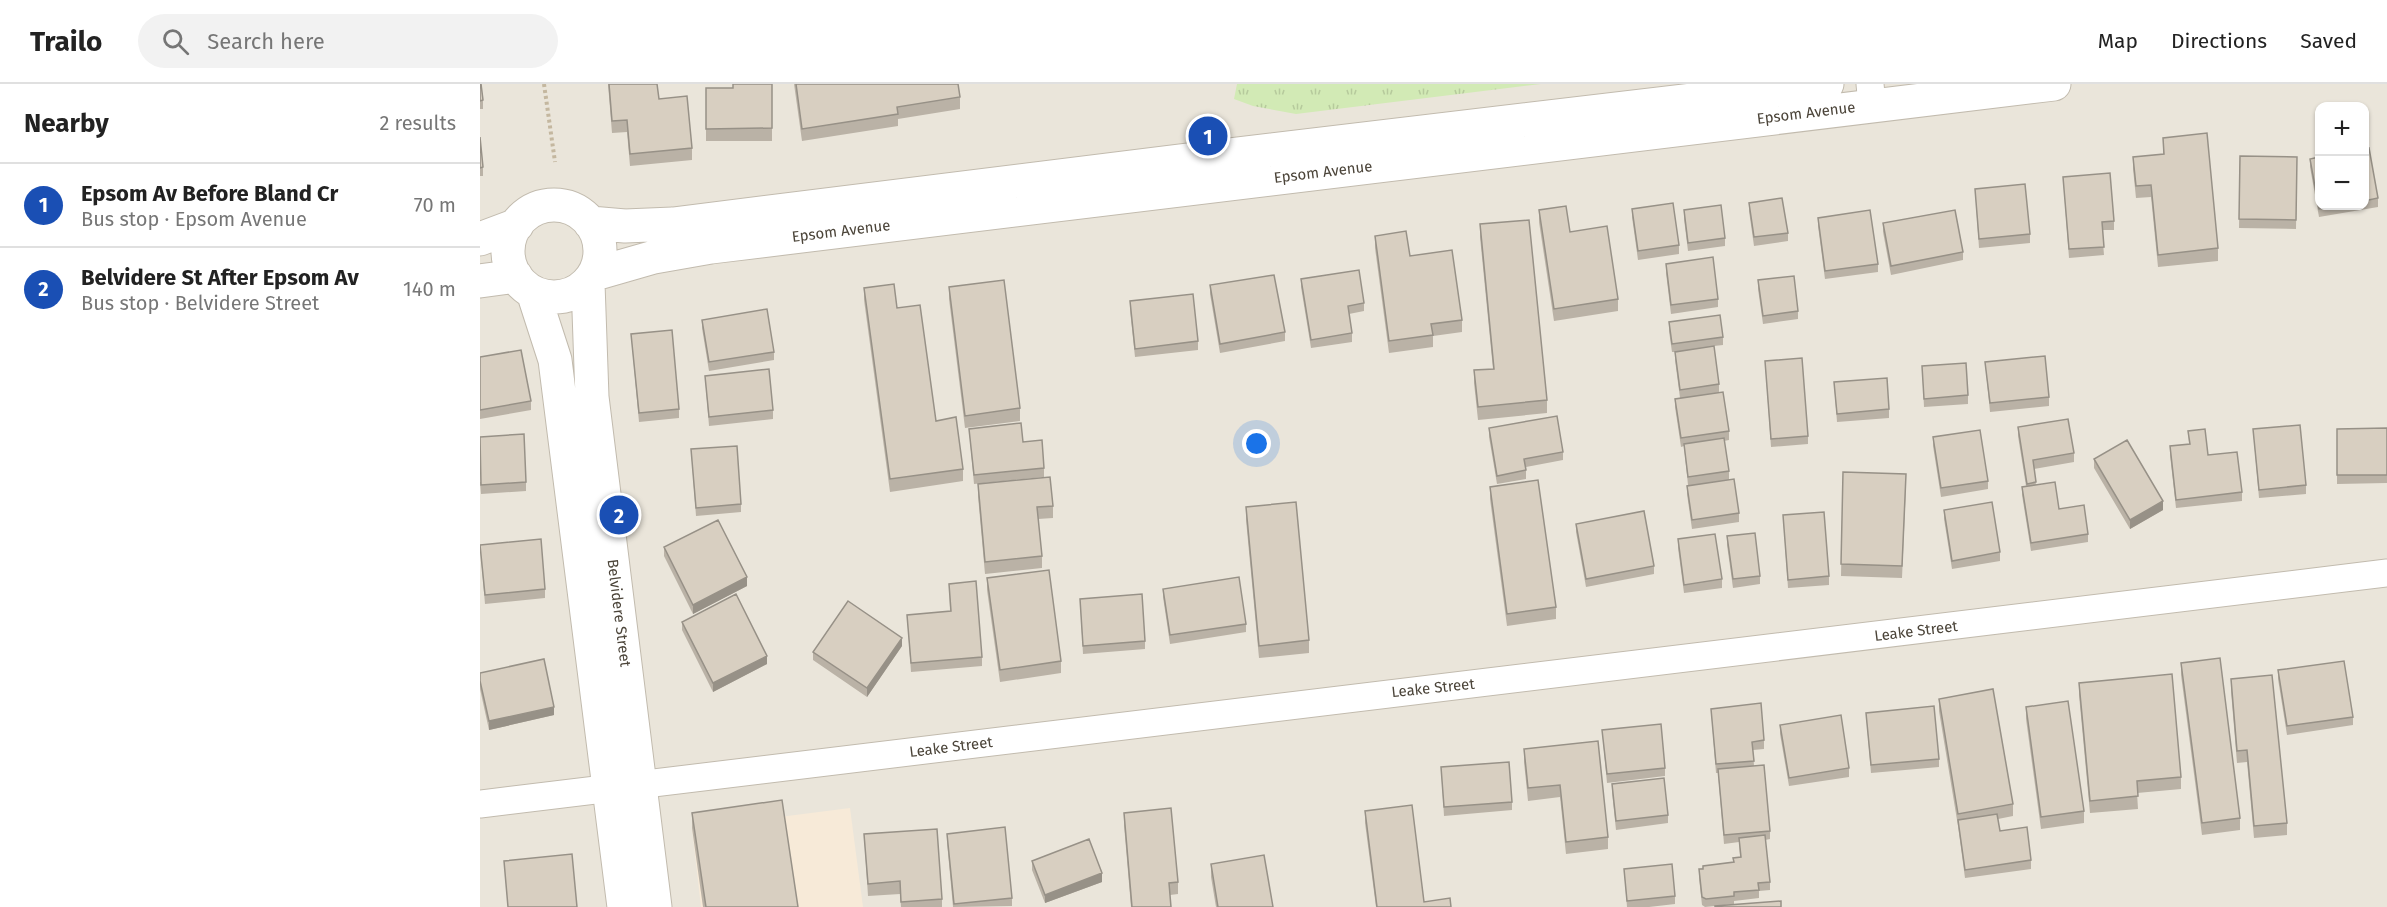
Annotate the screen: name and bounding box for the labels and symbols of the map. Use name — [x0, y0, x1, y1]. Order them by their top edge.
street label: Epsom Avenue — [1756, 98, 1856, 128]
pin: 1 — [1188, 113, 1228, 158]
street label: Epsom Avenue — [1273, 157, 1373, 187]
street label: Epsom Avenue — [791, 216, 891, 246]
your location — [1242, 429, 1271, 458]
pin: 2 — [600, 492, 638, 538]
street label: Belvidere Street — [603, 558, 635, 669]
street label: Leake Street — [1873, 617, 1959, 645]
street label: Leake Street — [1390, 675, 1476, 701]
street label: Leake Street — [908, 733, 994, 761]

